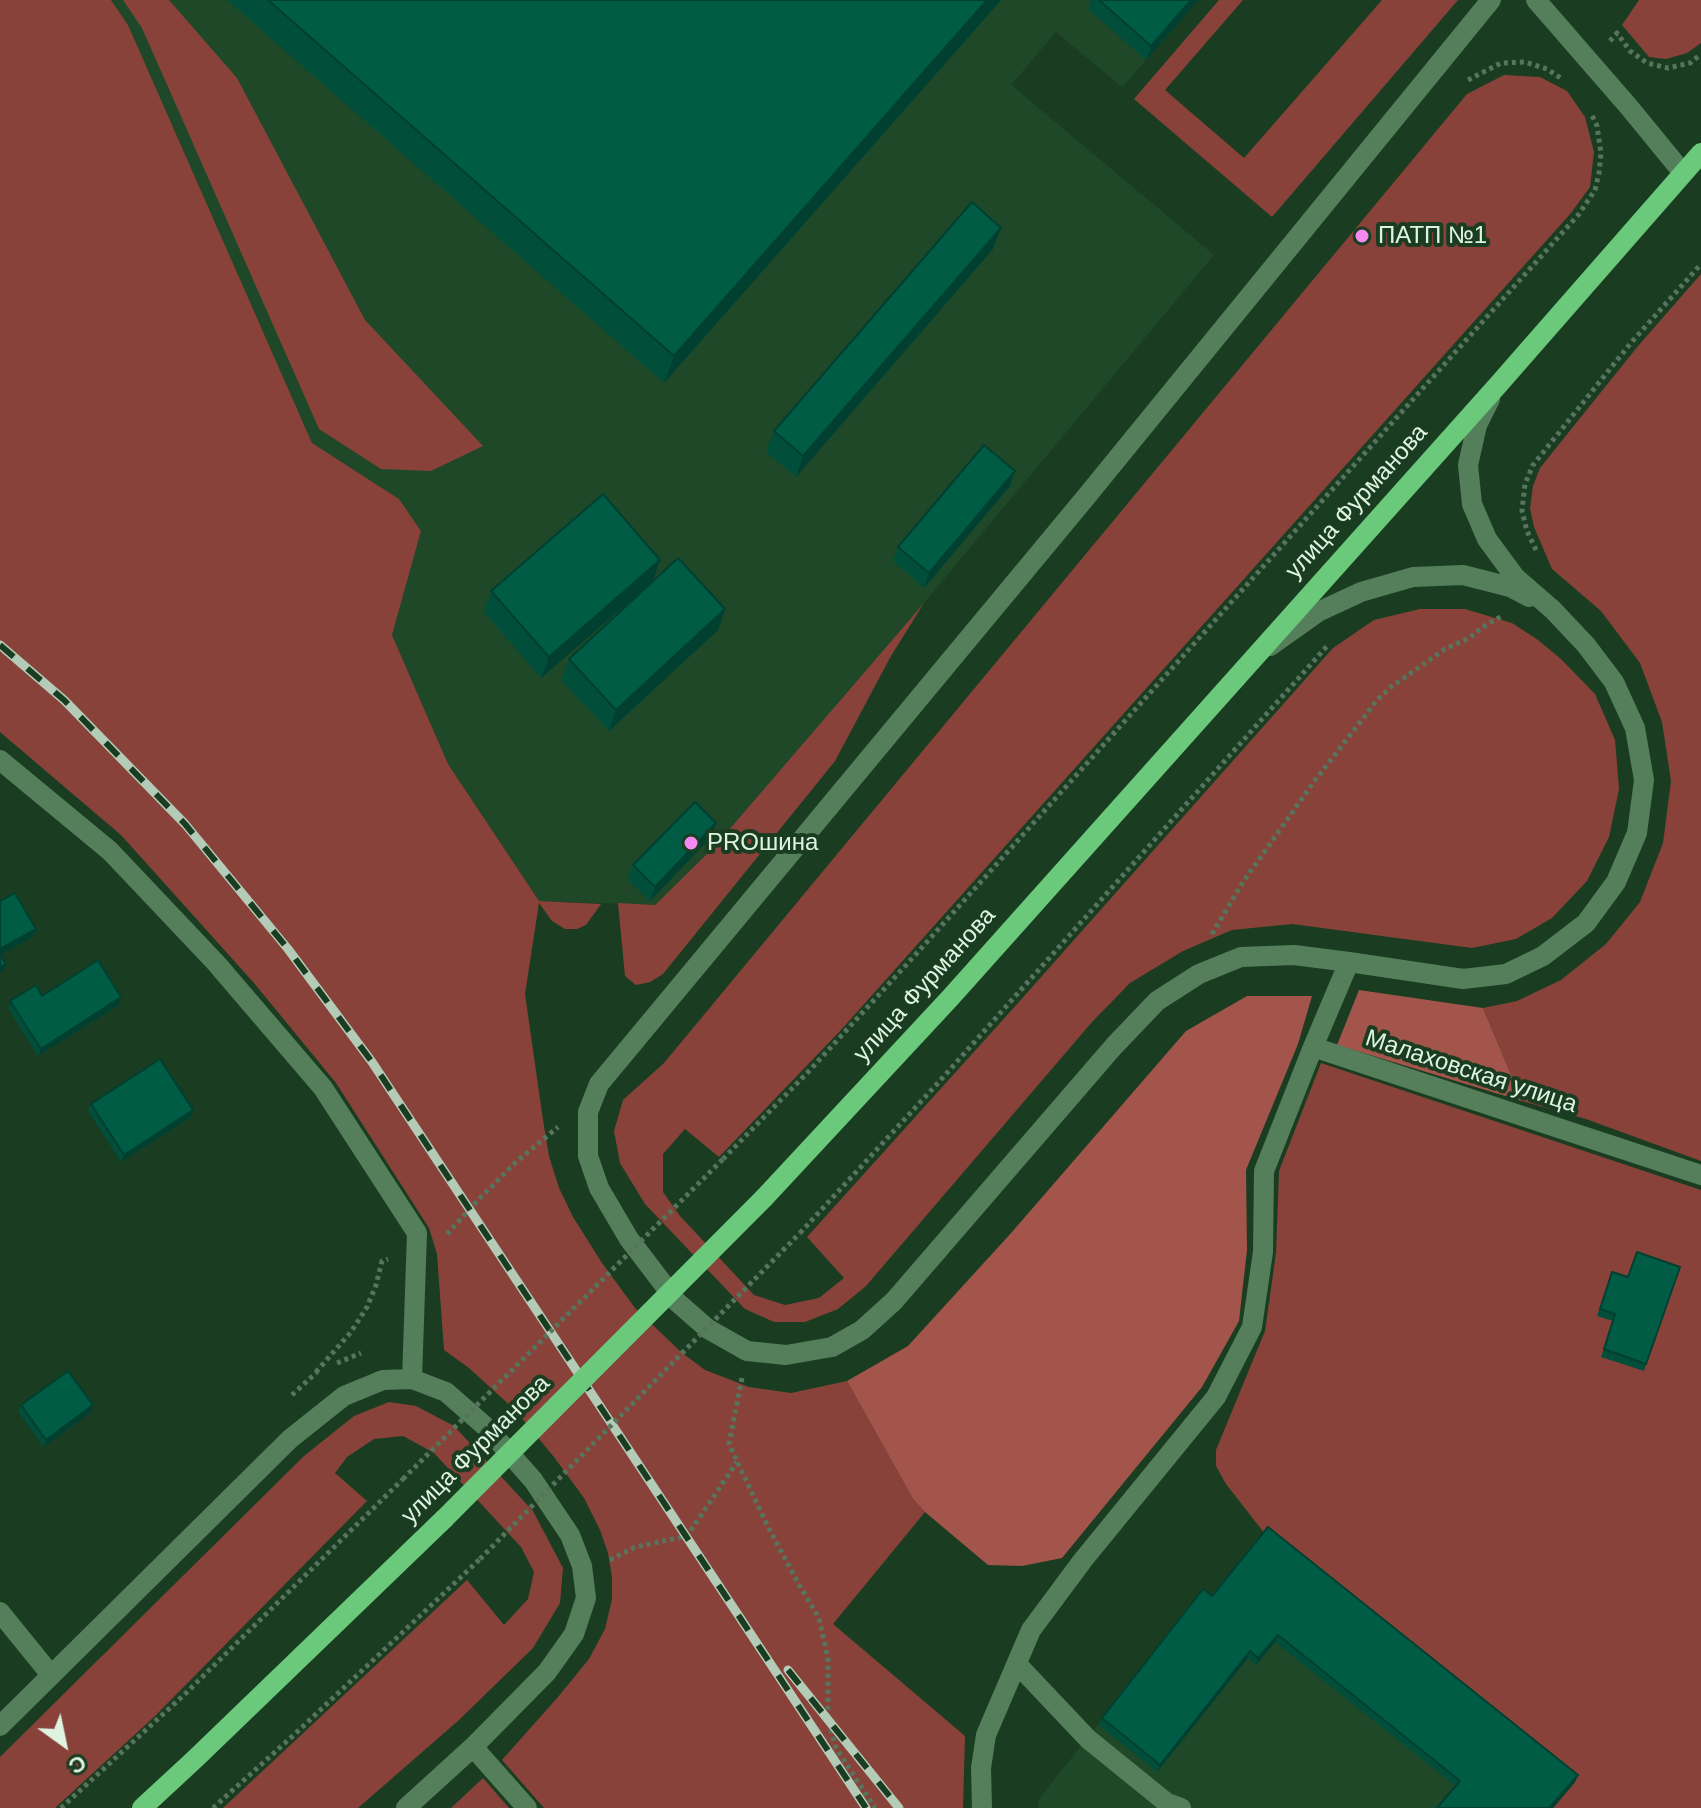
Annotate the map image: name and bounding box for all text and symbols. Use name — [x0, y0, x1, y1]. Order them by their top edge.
place label: ПАТП №1 — [1378, 222, 1487, 250]
marker: ПАТП №1 — [1353, 227, 1371, 245]
street label: улица Фурманова — [1280, 419, 1434, 585]
place label: PROшина — [707, 829, 818, 857]
marker: PROшина — [682, 834, 700, 852]
street label: улица Фурманова — [848, 902, 1002, 1068]
street label: Малаховская улица — [1362, 1024, 1580, 1120]
street label: улица Фурманова — [396, 1370, 556, 1530]
north arrow — [24, 1704, 104, 1784]
text: С — [64, 1750, 91, 1779]

